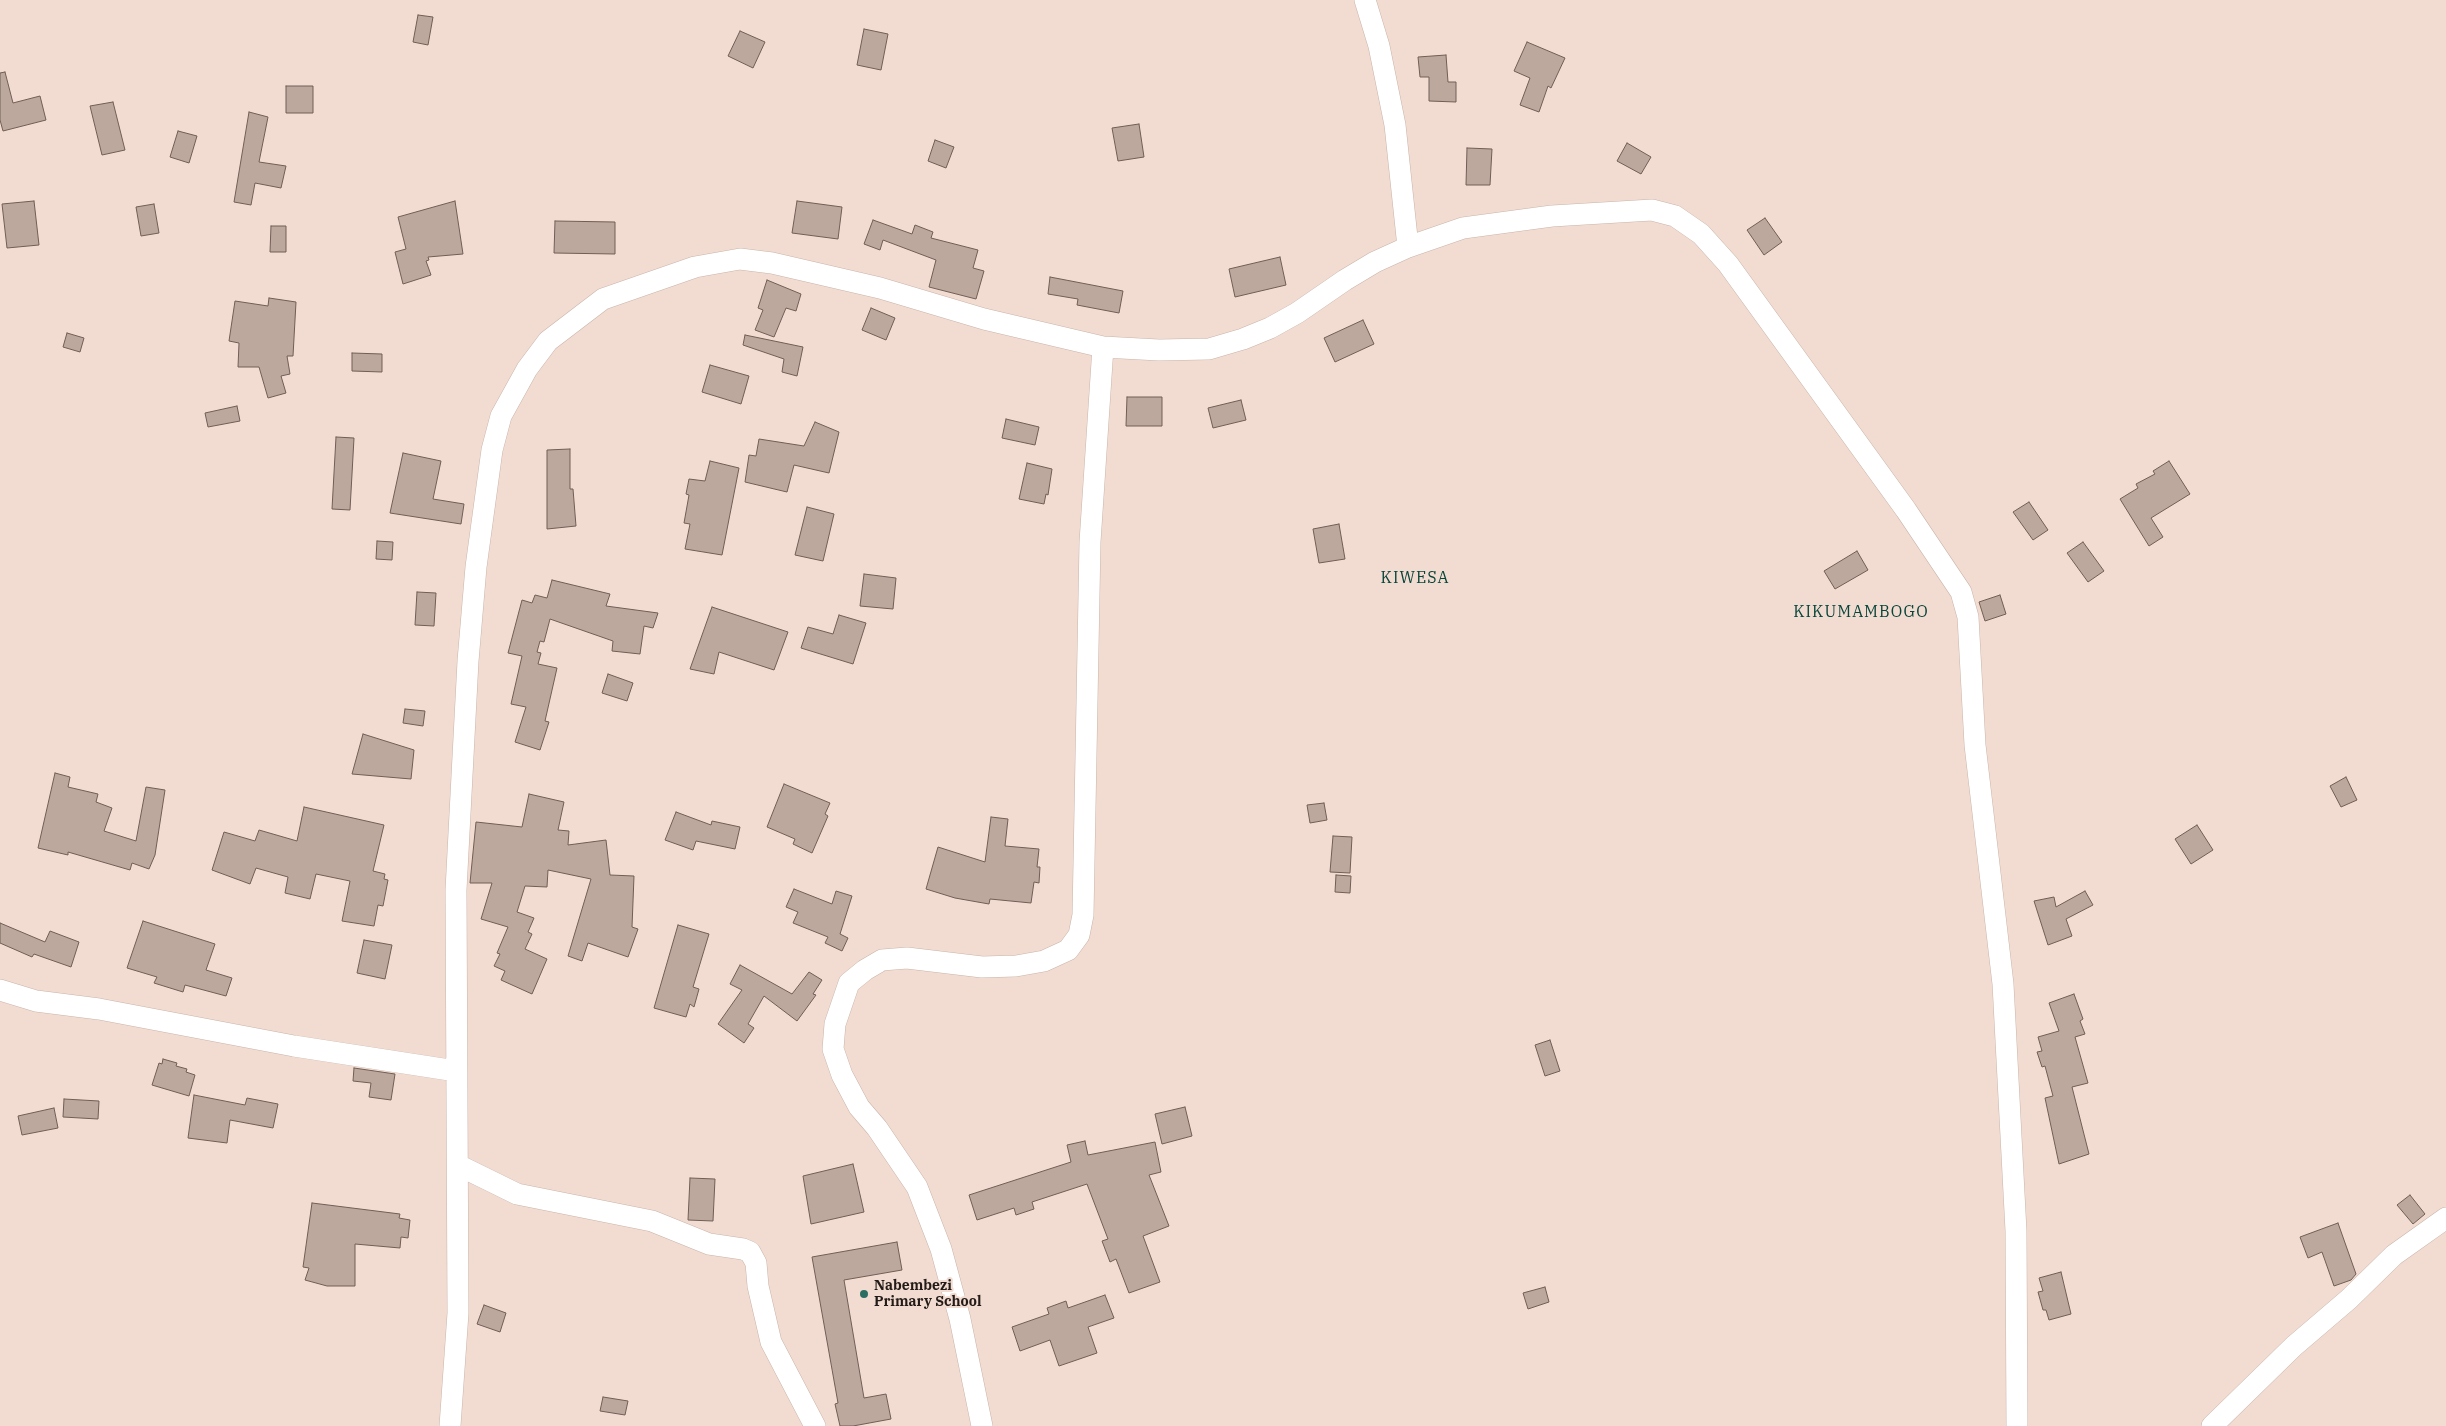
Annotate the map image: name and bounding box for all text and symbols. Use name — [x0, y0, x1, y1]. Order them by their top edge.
district label: KIWESA — [1380, 568, 1450, 588]
district label: KIKUMAMBOGO — [1792, 602, 1930, 622]
place label: Nabembezi Primary School — [874, 1278, 982, 1310]
marker: Nabembezi Primary School — [858, 1288, 870, 1300]

